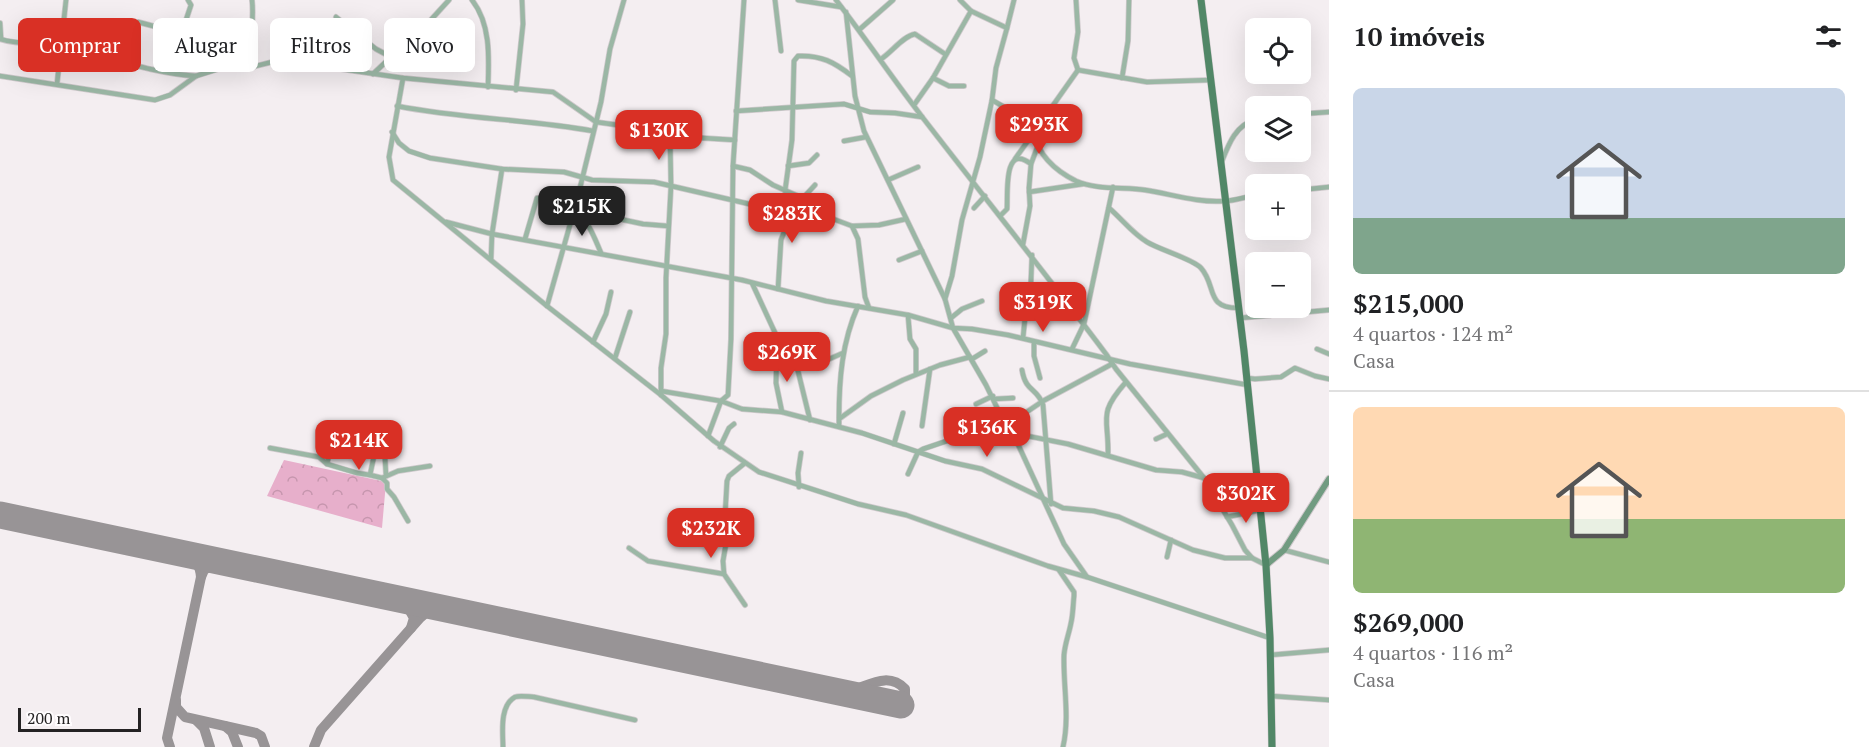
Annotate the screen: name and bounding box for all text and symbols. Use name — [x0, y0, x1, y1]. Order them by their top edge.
chip: Comprar — [18, 18, 141, 72]
chip: Alugar — [153, 18, 258, 72]
chip: Filtros — [270, 18, 372, 72]
chip: Novo — [384, 18, 475, 72]
map controls — [1245, 18, 1311, 318]
button: locate — [1245, 18, 1311, 84]
text: 10 imóveis — [1353, 19, 1485, 53]
icon: filters — [1812, 20, 1845, 53]
button: layers — [1245, 96, 1311, 162]
pin: $293K — [997, 104, 1081, 155]
pin: $130K — [617, 110, 701, 161]
text: $293K — [1009, 110, 1069, 137]
text: $130K — [629, 116, 689, 143]
icon: home — [1545, 127, 1653, 235]
button: + — [1245, 174, 1311, 240]
pin: $215K — [540, 186, 624, 237]
text: $215K — [552, 192, 612, 219]
pin: $283K — [750, 193, 834, 244]
text: $283K — [762, 199, 822, 226]
button: − — [1245, 252, 1311, 318]
pin: $319K — [1001, 282, 1085, 333]
text: $215,000 — [1353, 286, 1464, 320]
text: $319K — [1013, 288, 1073, 315]
text: 4 quartos · 124 m² — [1353, 320, 1513, 347]
pin: $269K — [745, 332, 829, 383]
text: $269K — [757, 338, 817, 365]
text: Casa — [1353, 347, 1395, 374]
pin: $136K — [945, 407, 1029, 458]
text: $136K — [957, 413, 1017, 440]
pin: $214K — [317, 420, 401, 471]
text: $214K — [329, 426, 389, 453]
icon: home — [1545, 446, 1653, 554]
pin: $302K — [1204, 473, 1288, 524]
text: $302K — [1216, 479, 1276, 506]
pin: $232K — [669, 508, 753, 559]
text: $232K — [681, 514, 741, 541]
text: $269,000 — [1353, 605, 1464, 639]
text: 4 quartos · 116 m² — [1353, 639, 1513, 666]
text: Casa — [1353, 666, 1395, 693]
scale bar — [18, 705, 141, 732]
text: 200 m — [27, 707, 70, 729]

